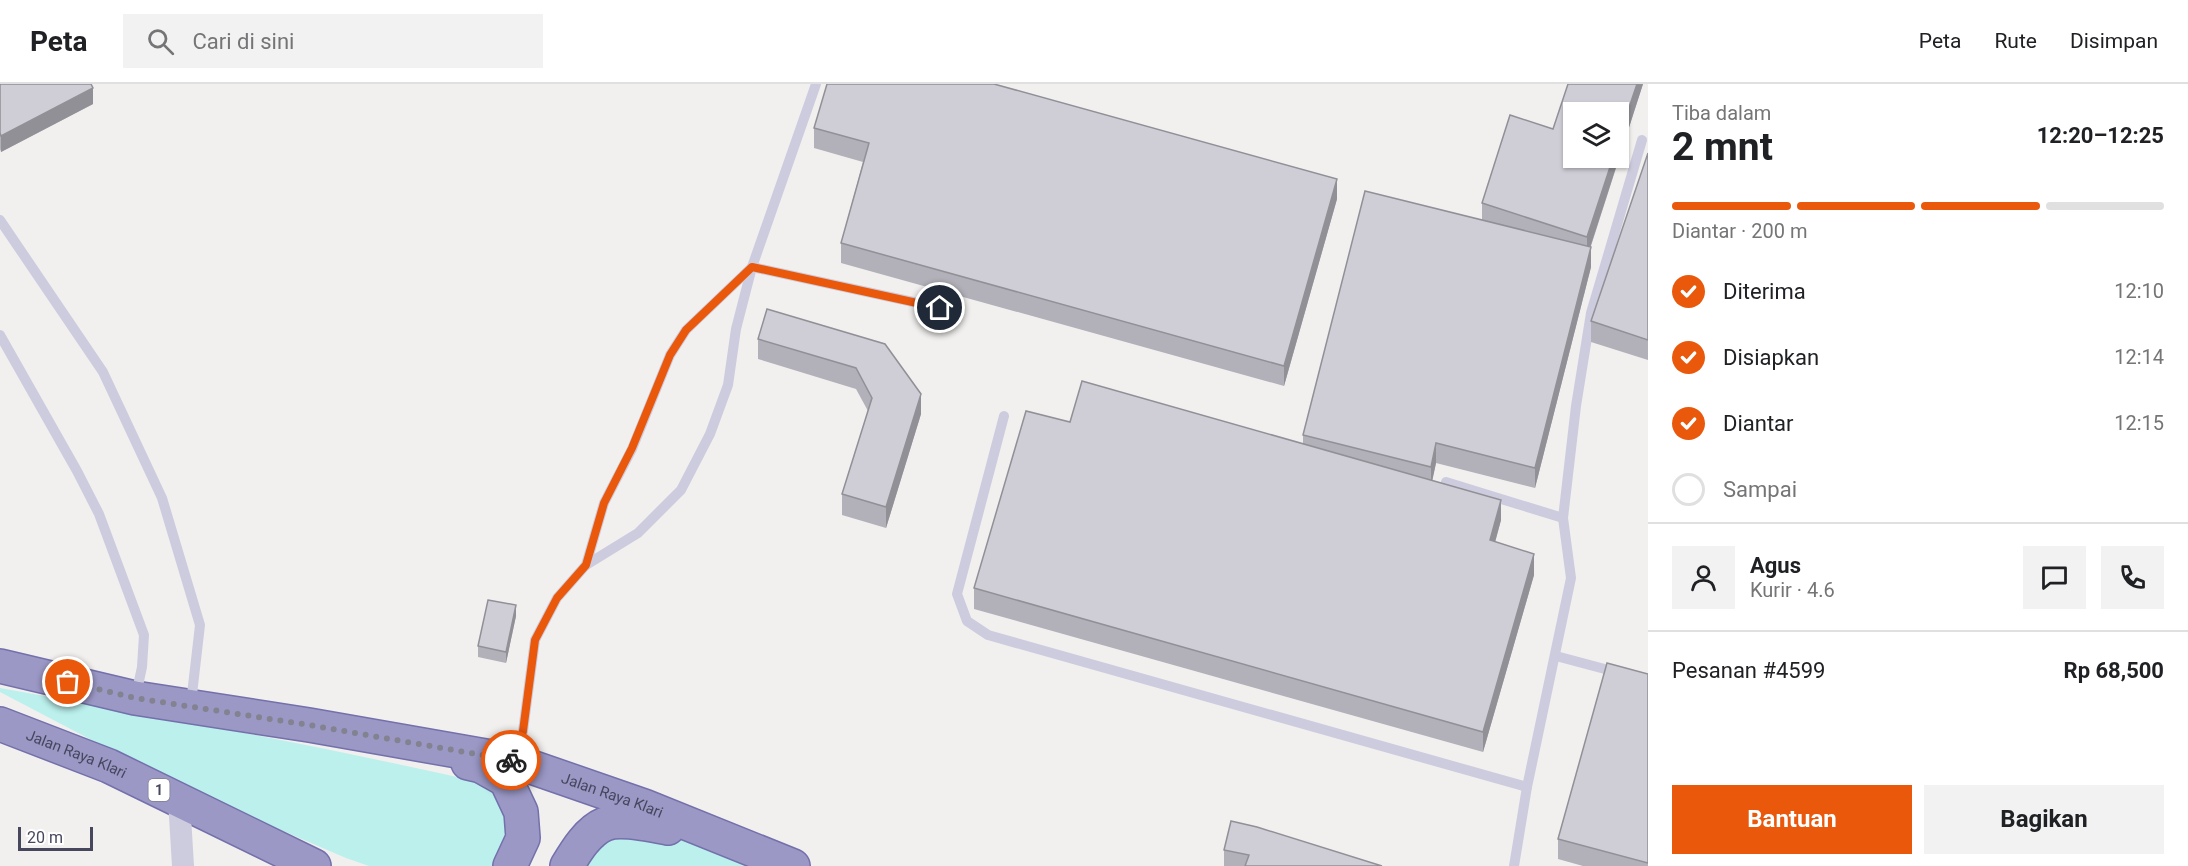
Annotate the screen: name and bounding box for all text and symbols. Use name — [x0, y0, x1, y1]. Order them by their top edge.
search box — [123, 14, 543, 68]
text: Peta — [30, 25, 87, 58]
icon: search — [144, 25, 177, 58]
text: Cari di sini — [192, 29, 294, 54]
text: Peta — [1919, 29, 1961, 53]
text: Rute — [1994, 29, 2037, 53]
text: Disimpan — [2070, 29, 2158, 53]
text: Tiba dalam — [1672, 101, 1771, 125]
map controls — [1563, 102, 1629, 168]
button: layers — [1563, 102, 1629, 168]
text: 12:20–12:25 — [2037, 123, 2164, 148]
text: 2 mnt — [1672, 124, 1773, 170]
text: Diantar · 200 m — [1672, 219, 1807, 243]
icon: check — [1672, 275, 1705, 308]
text: Diterima — [1723, 279, 1806, 304]
text: 12:10 — [2114, 279, 2164, 303]
pin — [914, 282, 965, 333]
icon: home — [923, 291, 956, 324]
icon: check — [1672, 341, 1705, 374]
text: Disiapkan — [1723, 345, 1819, 370]
text: 12:14 — [2114, 345, 2164, 369]
icon: check — [1672, 407, 1705, 440]
text: Diantar — [1723, 411, 1794, 436]
text: 12:15 — [2114, 411, 2164, 435]
text: Sampai — [1723, 477, 1797, 502]
button: person — [1672, 546, 1735, 609]
button: chat — [2023, 546, 2086, 609]
button: phone — [2101, 546, 2164, 609]
text: Agus — [1750, 553, 1801, 578]
text: Kurir · 4.6 — [1750, 578, 1835, 602]
pin — [42, 656, 93, 707]
text: Pesanan #4599 — [1672, 658, 1825, 683]
text: Rp 68,500 — [2064, 658, 2164, 683]
icon: bag — [51, 665, 84, 698]
street label: Jalan Raya Klari — [24, 726, 130, 782]
courier — [481, 730, 541, 790]
icon: bike — [495, 744, 528, 777]
street label: Jalan Raya Klari — [559, 769, 666, 822]
road number: 1 — [148, 779, 170, 801]
button: Bantuan — [1672, 785, 1912, 854]
button: Bagikan — [1924, 785, 2164, 854]
scale bar — [18, 824, 93, 852]
text: 20 m — [27, 828, 63, 847]

